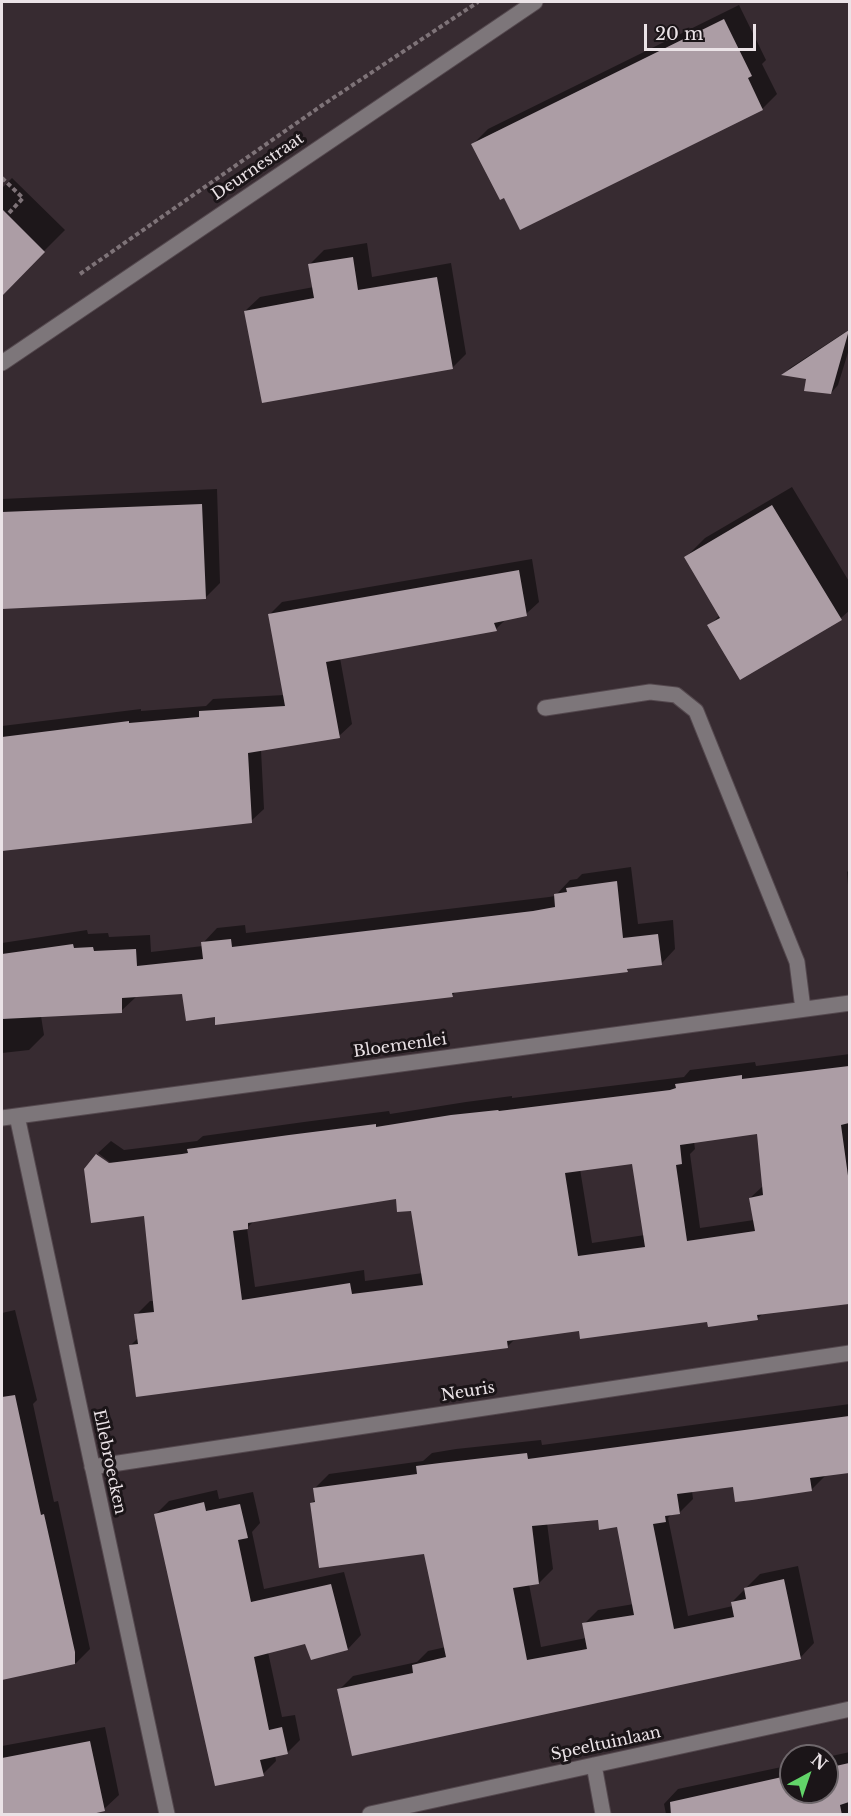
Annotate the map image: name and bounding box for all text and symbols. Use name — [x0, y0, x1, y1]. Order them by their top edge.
scale bar — [647, 12, 760, 50]
text: 20 m — [655, 23, 703, 45]
street label: Deurnestraat — [208, 129, 308, 205]
street label: Bloemenlei — [352, 1030, 448, 1062]
street label: Neuris — [440, 1378, 496, 1406]
street label: Ellebroecken — [89, 1408, 129, 1516]
street label: Speeltuinlaan — [549, 1723, 663, 1765]
north arrow — [779, 1744, 839, 1804]
text: N — [807, 1749, 831, 1774]

